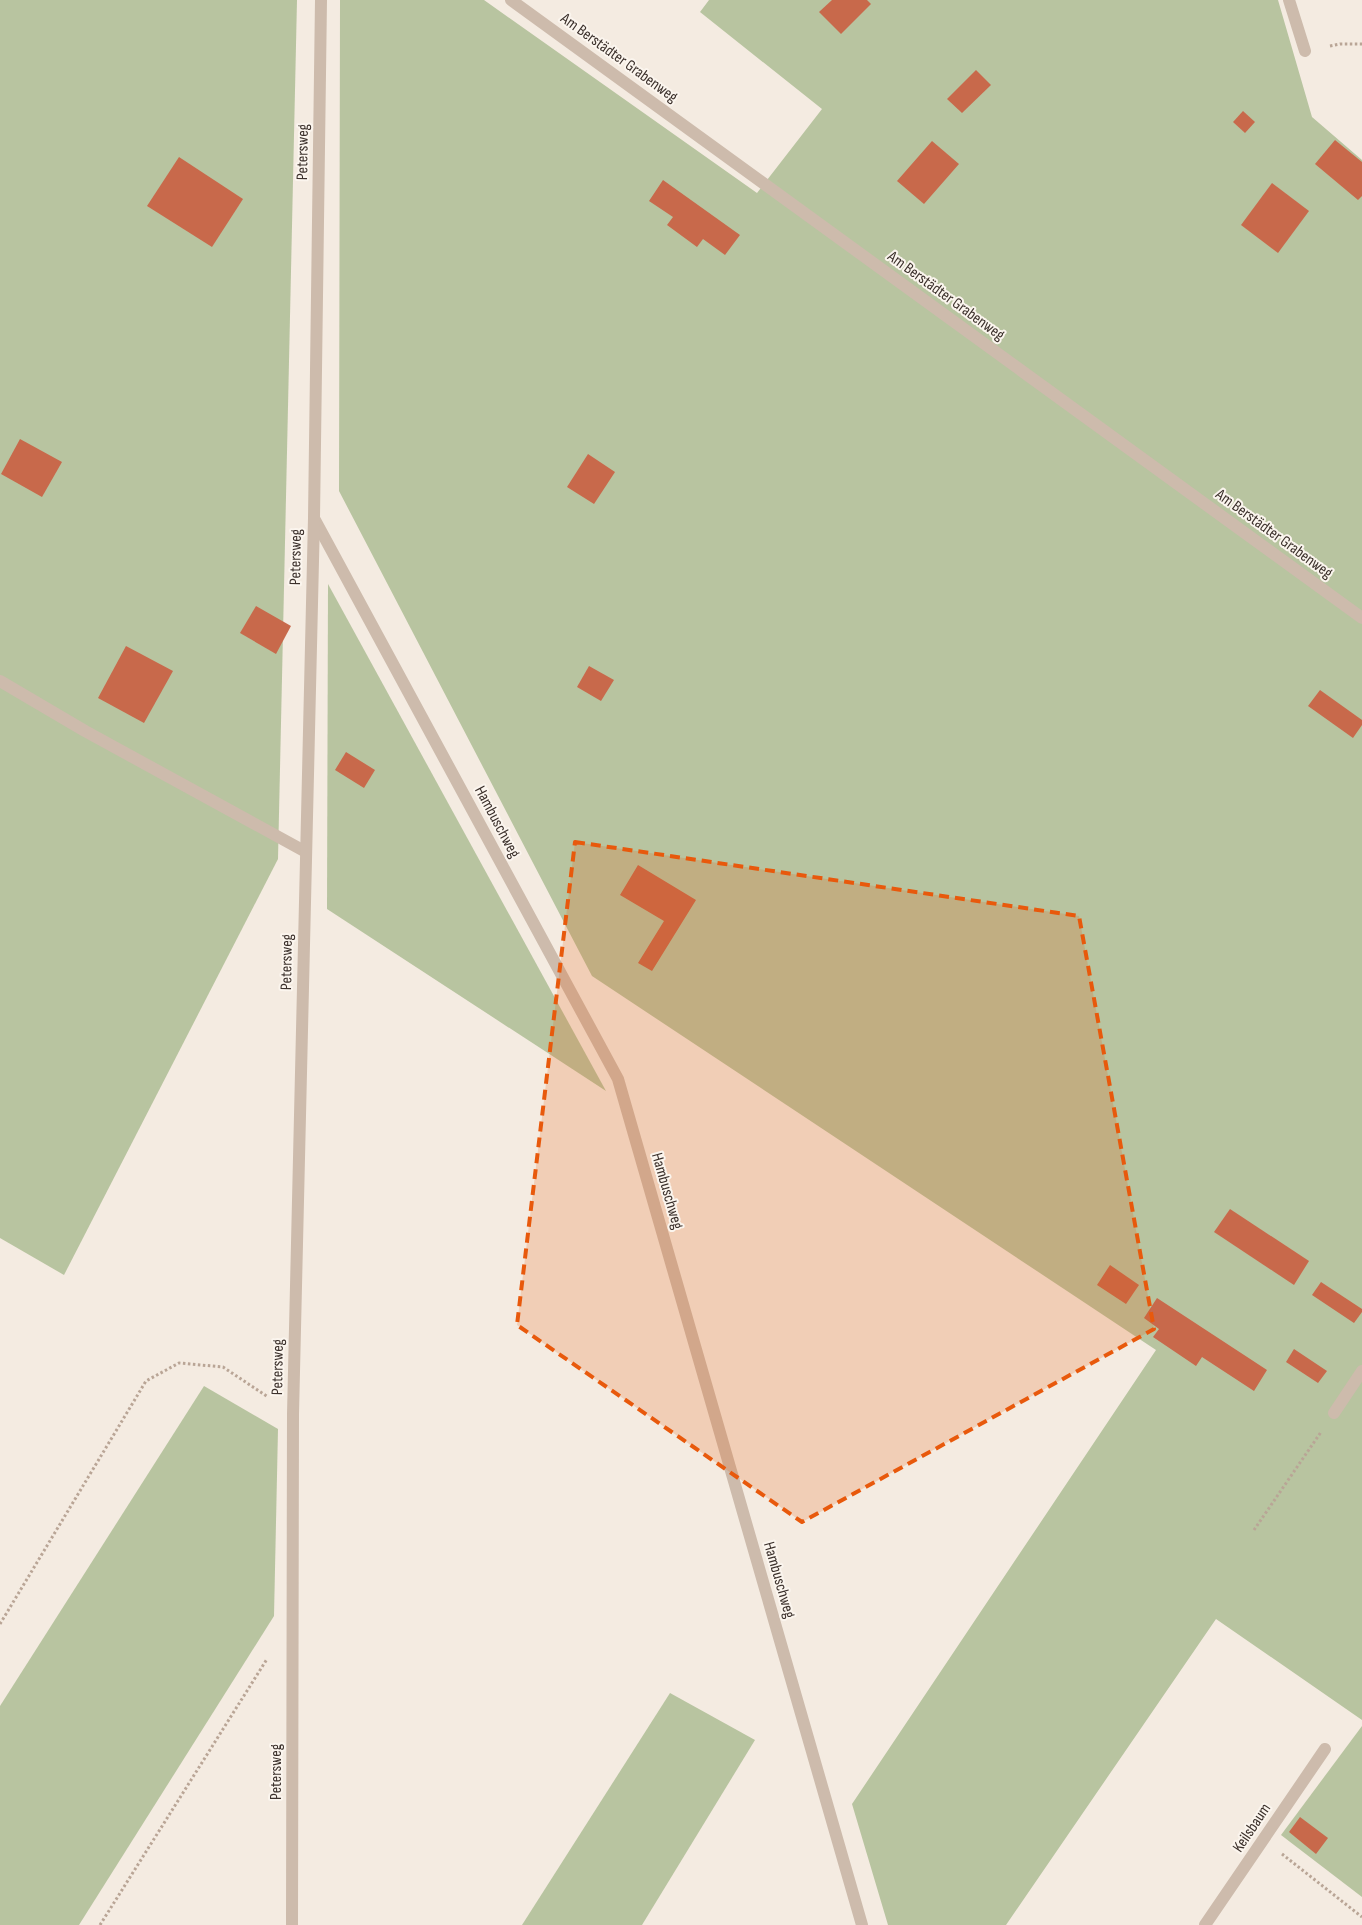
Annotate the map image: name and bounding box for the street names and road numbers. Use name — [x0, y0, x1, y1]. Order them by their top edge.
street label: Am Berstädter Grabenweg — [556, 9, 681, 107]
street label: Petersweg — [293, 124, 313, 180]
street label: Am Berstädter Grabenweg — [883, 247, 1008, 345]
street label: Am Berstädter Grabenweg — [1211, 485, 1336, 583]
street label: Petersweg — [286, 529, 306, 585]
street label: Hambuschweg — [470, 783, 524, 861]
street label: Petersweg — [277, 934, 297, 990]
street label: Hambuschweg — [647, 1151, 687, 1231]
street label: Petersweg — [268, 1339, 288, 1395]
street label: Hambuschweg — [759, 1540, 799, 1620]
street label: Petersweg — [267, 1744, 286, 1800]
street label: Keilsbaum — [1229, 1800, 1275, 1856]

